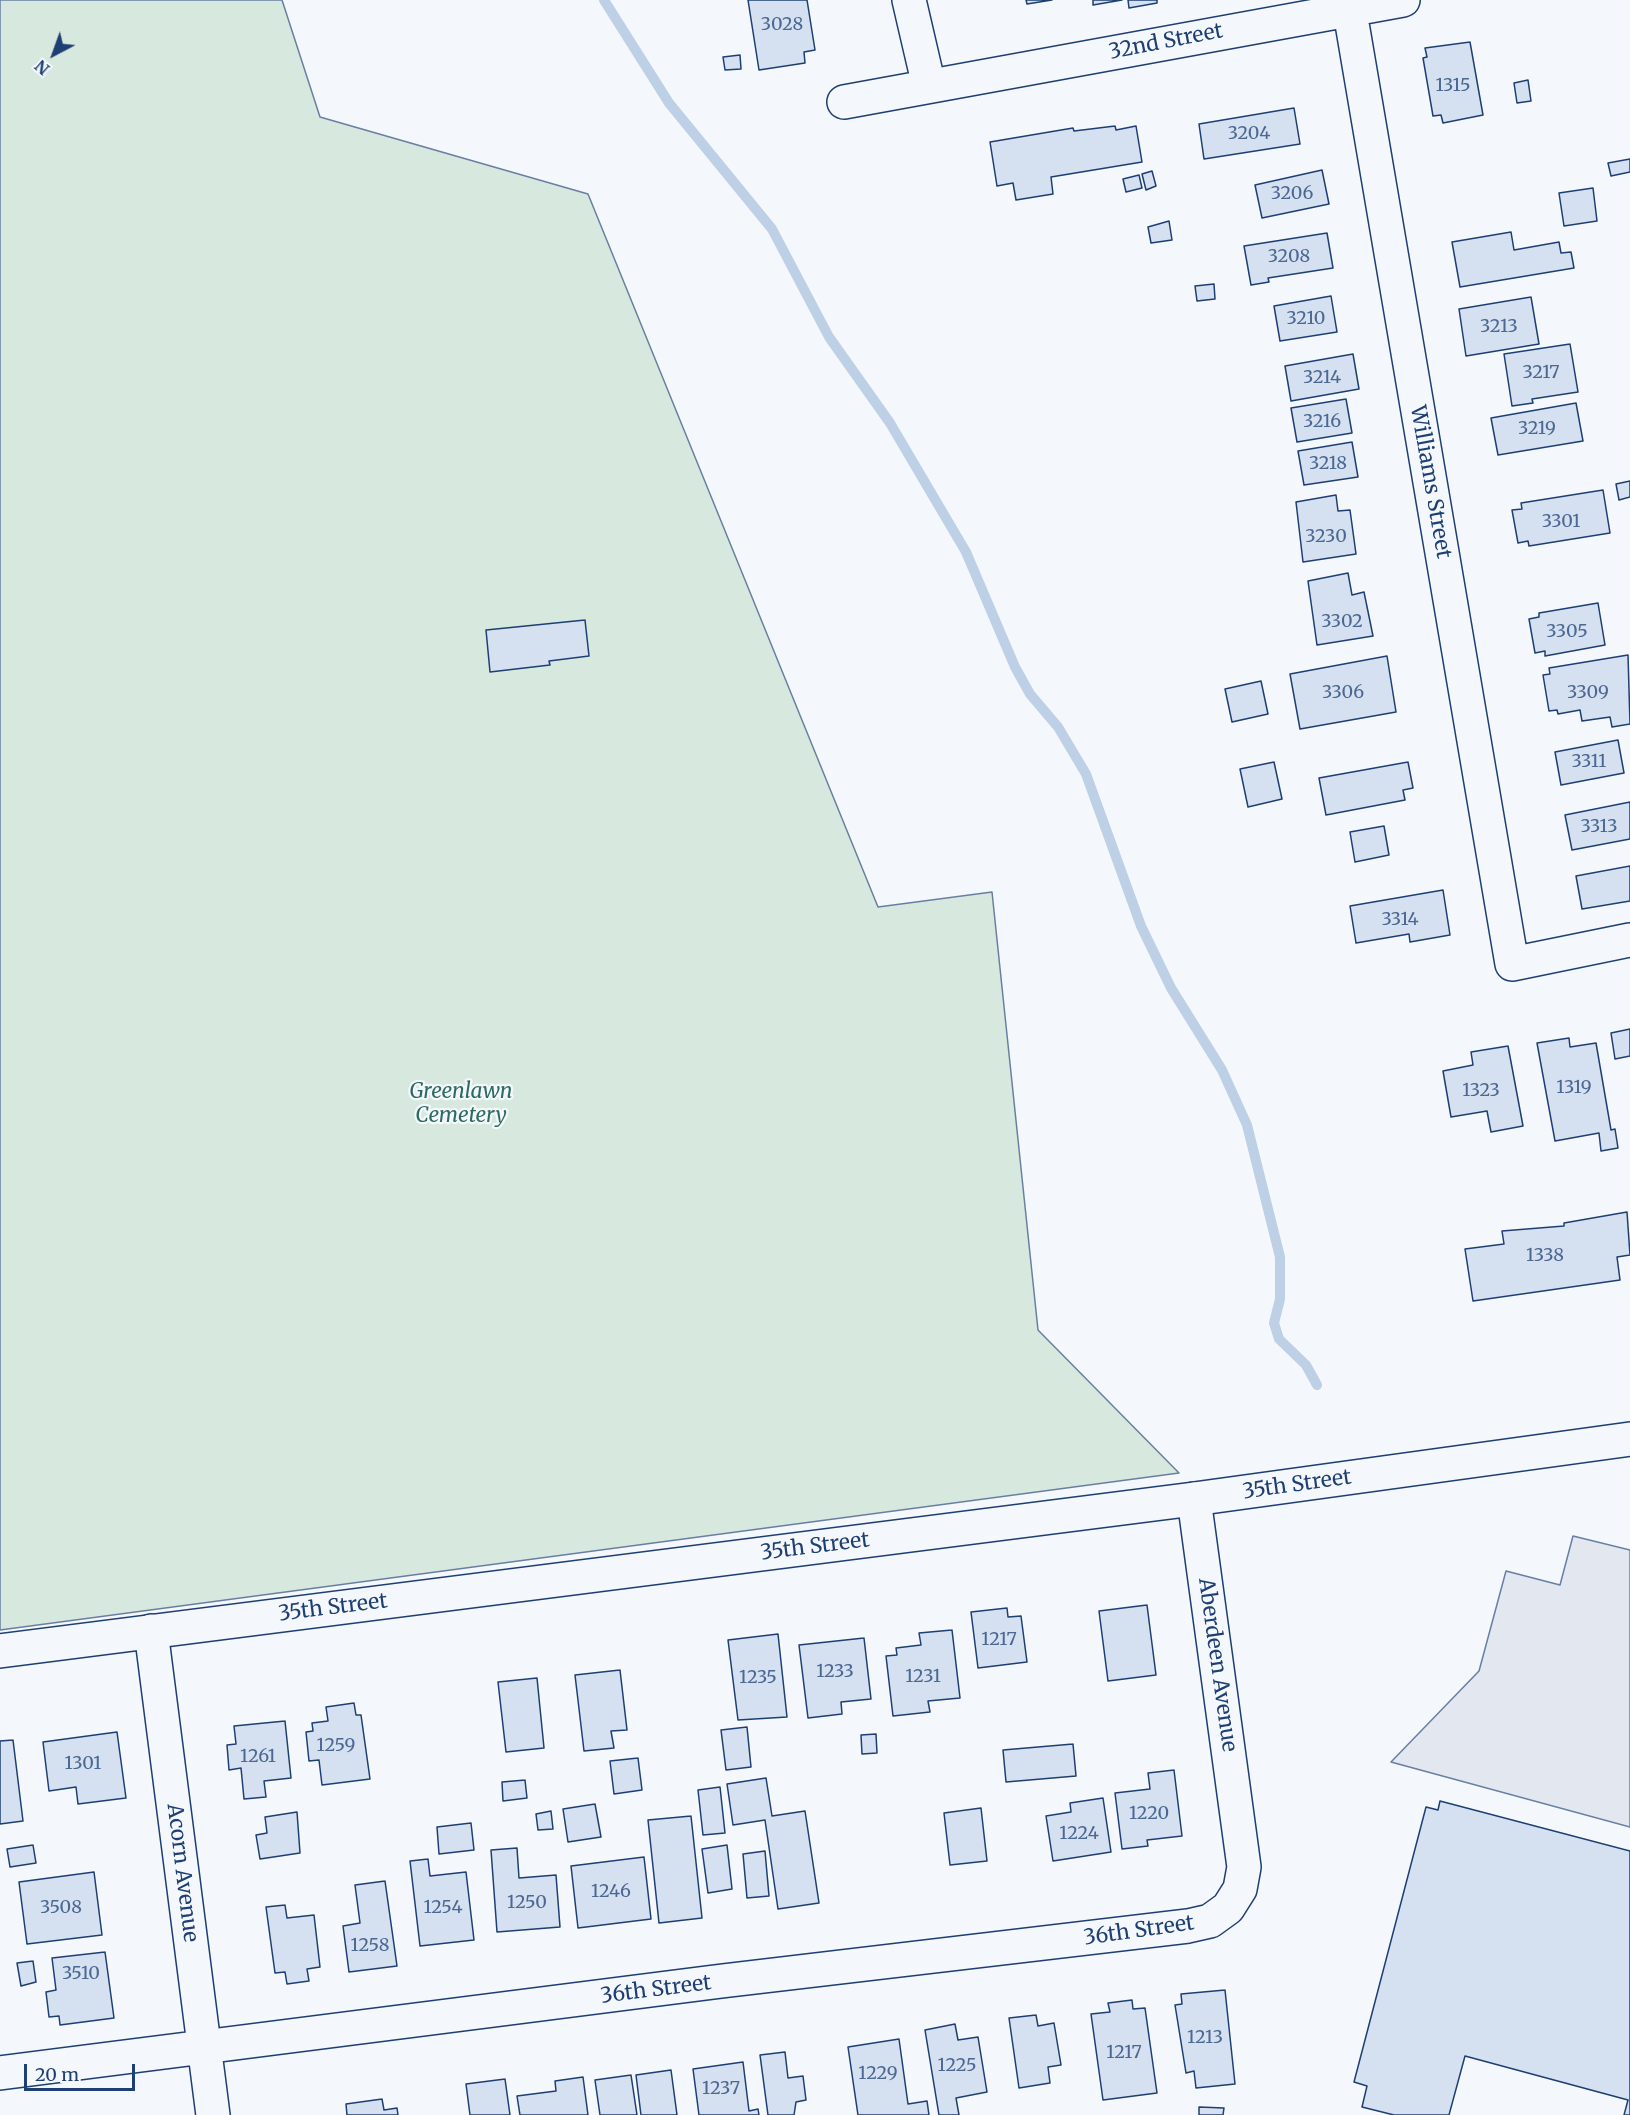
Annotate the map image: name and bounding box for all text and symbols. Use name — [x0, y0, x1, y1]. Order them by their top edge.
house number: 3028 — [761, 14, 803, 36]
street label: 32nd Street — [1107, 19, 1225, 65]
north arrow — [24, 24, 84, 84]
text: N — [31, 56, 54, 79]
house number: 1315 — [1435, 75, 1471, 97]
house number: 3204 — [1228, 123, 1270, 145]
house number: 3206 — [1271, 183, 1313, 205]
house number: 3208 — [1268, 246, 1310, 268]
house number: 3210 — [1287, 308, 1325, 330]
house number: 3213 — [1480, 316, 1518, 338]
house number: 3217 — [1522, 362, 1560, 384]
house number: 3214 — [1303, 367, 1341, 389]
street label: Williams Street — [1404, 404, 1456, 560]
house number: 3216 — [1303, 411, 1341, 433]
house number: 3219 — [1518, 418, 1556, 440]
house number: 3218 — [1309, 453, 1347, 475]
house number: 3301 — [1542, 511, 1580, 533]
house number: 3230 — [1305, 526, 1347, 548]
house number: 3302 — [1321, 611, 1363, 633]
house number: 3305 — [1546, 621, 1588, 643]
house number: 3306 — [1322, 682, 1364, 704]
house number: 3309 — [1567, 682, 1609, 704]
house number: 3311 — [1572, 751, 1606, 773]
house number: 3313 — [1581, 816, 1617, 838]
house number: 3314 — [1381, 909, 1419, 931]
house number: 1319 — [1556, 1077, 1592, 1099]
park label: Greenlawn Cemetery — [409, 1079, 513, 1129]
house number: 1323 — [1462, 1080, 1500, 1102]
house number: 1338 — [1526, 1245, 1564, 1267]
street label: 35th Street — [1241, 1465, 1353, 1505]
street label: 35th Street — [759, 1528, 871, 1566]
street label: Aberdeen Avenue — [1192, 1576, 1242, 1754]
street label: 35th Street — [277, 1589, 389, 1627]
house number: 1217 — [981, 1629, 1017, 1651]
house number: 1233 — [816, 1661, 854, 1683]
house number: 1231 — [905, 1666, 941, 1688]
house number: 1235 — [739, 1667, 777, 1689]
house number: 1259 — [317, 1735, 355, 1757]
house number: 1261 — [240, 1746, 276, 1768]
house number: 1301 — [65, 1753, 101, 1775]
street label: Acorn Avenue — [161, 1802, 203, 1944]
house number: 1220 — [1129, 1803, 1169, 1825]
house number: 1224 — [1059, 1823, 1099, 1845]
house number: 1246 — [591, 1881, 631, 1903]
house number: 1250 — [507, 1892, 547, 1914]
house number: 3508 — [40, 1897, 82, 1919]
house number: 1254 — [423, 1897, 463, 1919]
street label: 36th Street — [1082, 1911, 1196, 1951]
house number: 1258 — [351, 1935, 389, 1957]
house number: 3510 — [62, 1963, 100, 1985]
street label: 36th Street — [599, 1971, 713, 2009]
house number: 1213 — [1187, 2027, 1223, 2049]
house number: 1217 — [1106, 2042, 1142, 2064]
scale bar — [27, 2052, 138, 2090]
house number: 1225 — [938, 2055, 976, 2077]
text: 20 m — [35, 2063, 79, 2086]
house number: 1229 — [858, 2063, 898, 2085]
house number: 1237 — [702, 2078, 740, 2100]

